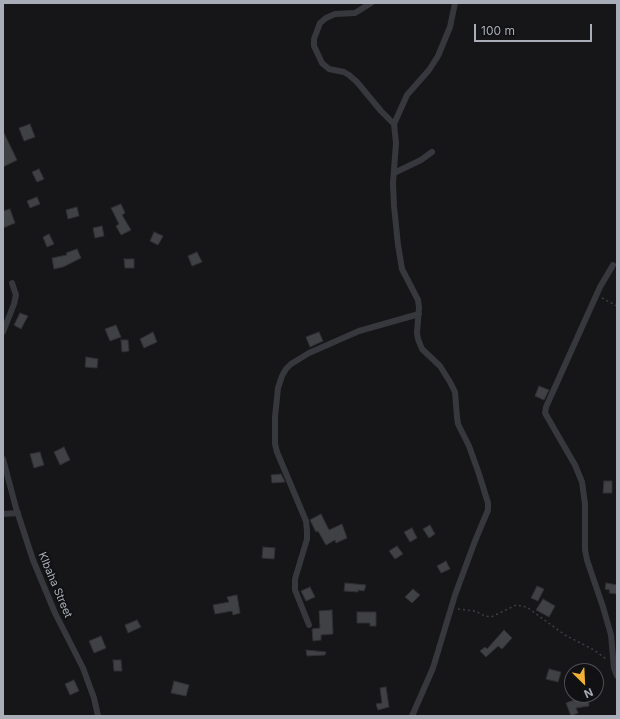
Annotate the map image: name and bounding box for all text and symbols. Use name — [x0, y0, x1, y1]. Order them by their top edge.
scale bar — [476, 16, 594, 42]
text: 100 m — [481, 23, 515, 38]
street label: KIbaha Street — [35, 550, 75, 620]
north arrow — [564, 663, 604, 703]
text: N — [582, 685, 595, 701]

